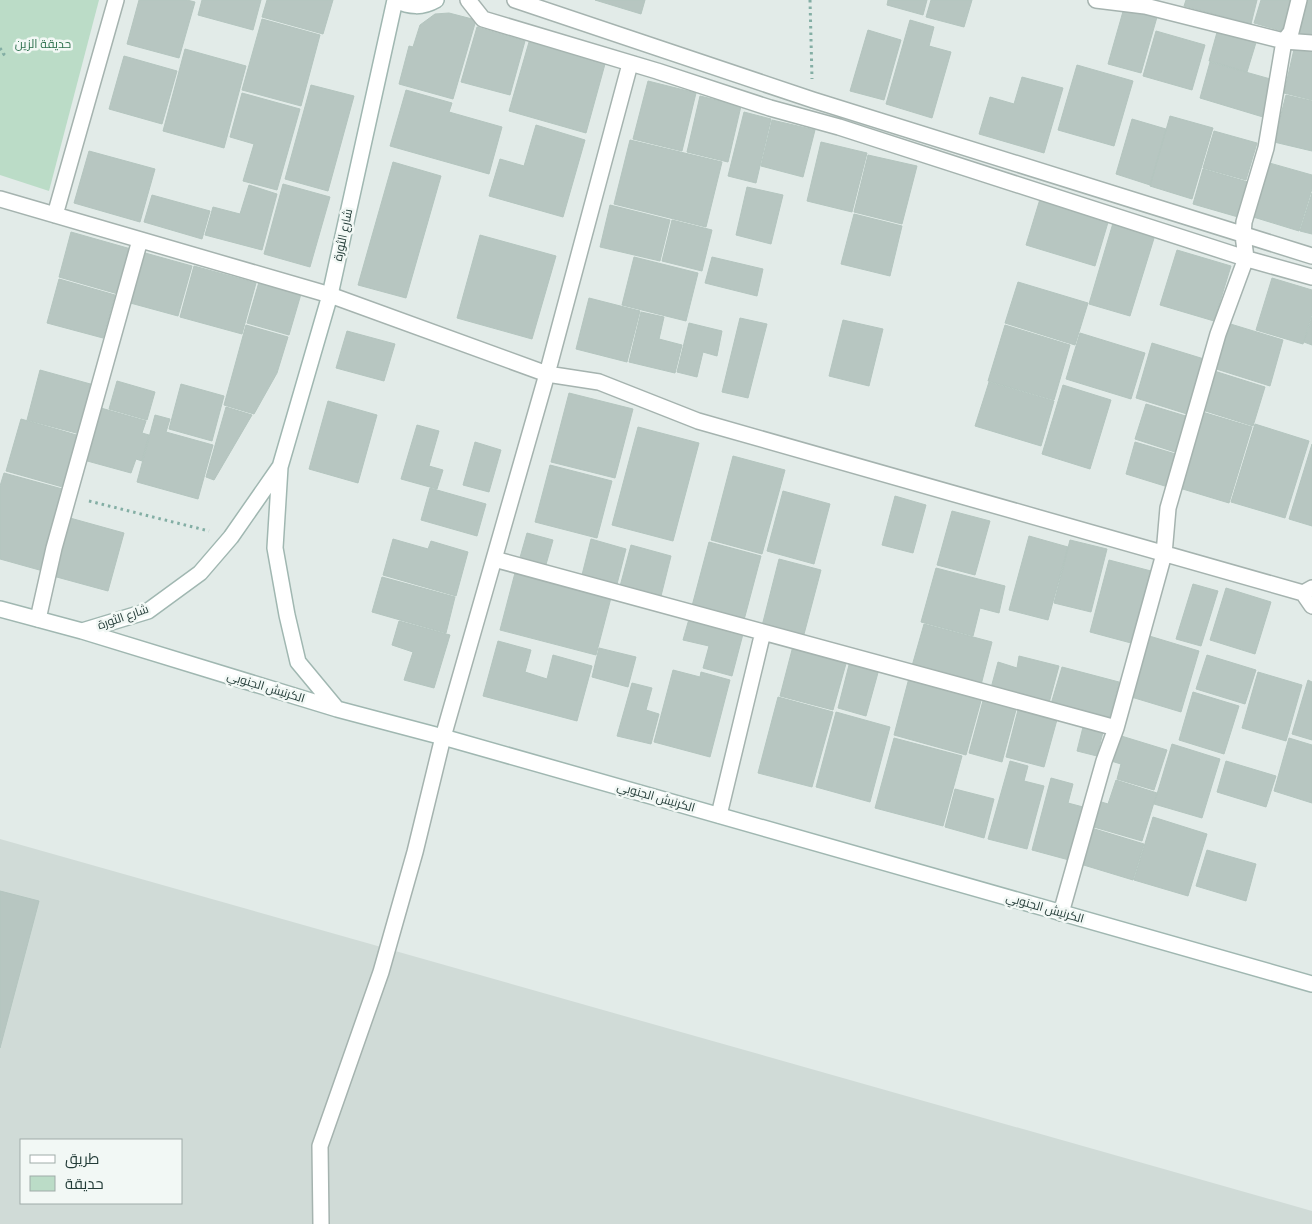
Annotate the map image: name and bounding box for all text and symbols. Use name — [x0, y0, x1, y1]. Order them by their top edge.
park label: حديقة الزين — [15, 36, 71, 52]
street label: شارع الثورة — [330, 207, 356, 263]
street label: شارع الثورة — [95, 601, 151, 633]
street label: الكرنيش الجنوبي — [225, 668, 307, 708]
street label: الكرنيش الجنوبي — [615, 778, 697, 818]
street label: الكرنيش الجنوبي — [1004, 889, 1086, 929]
legend — [20, 1139, 182, 1204]
text: طريق — [65, 1148, 99, 1169]
text: حديقة — [65, 1173, 104, 1194]

